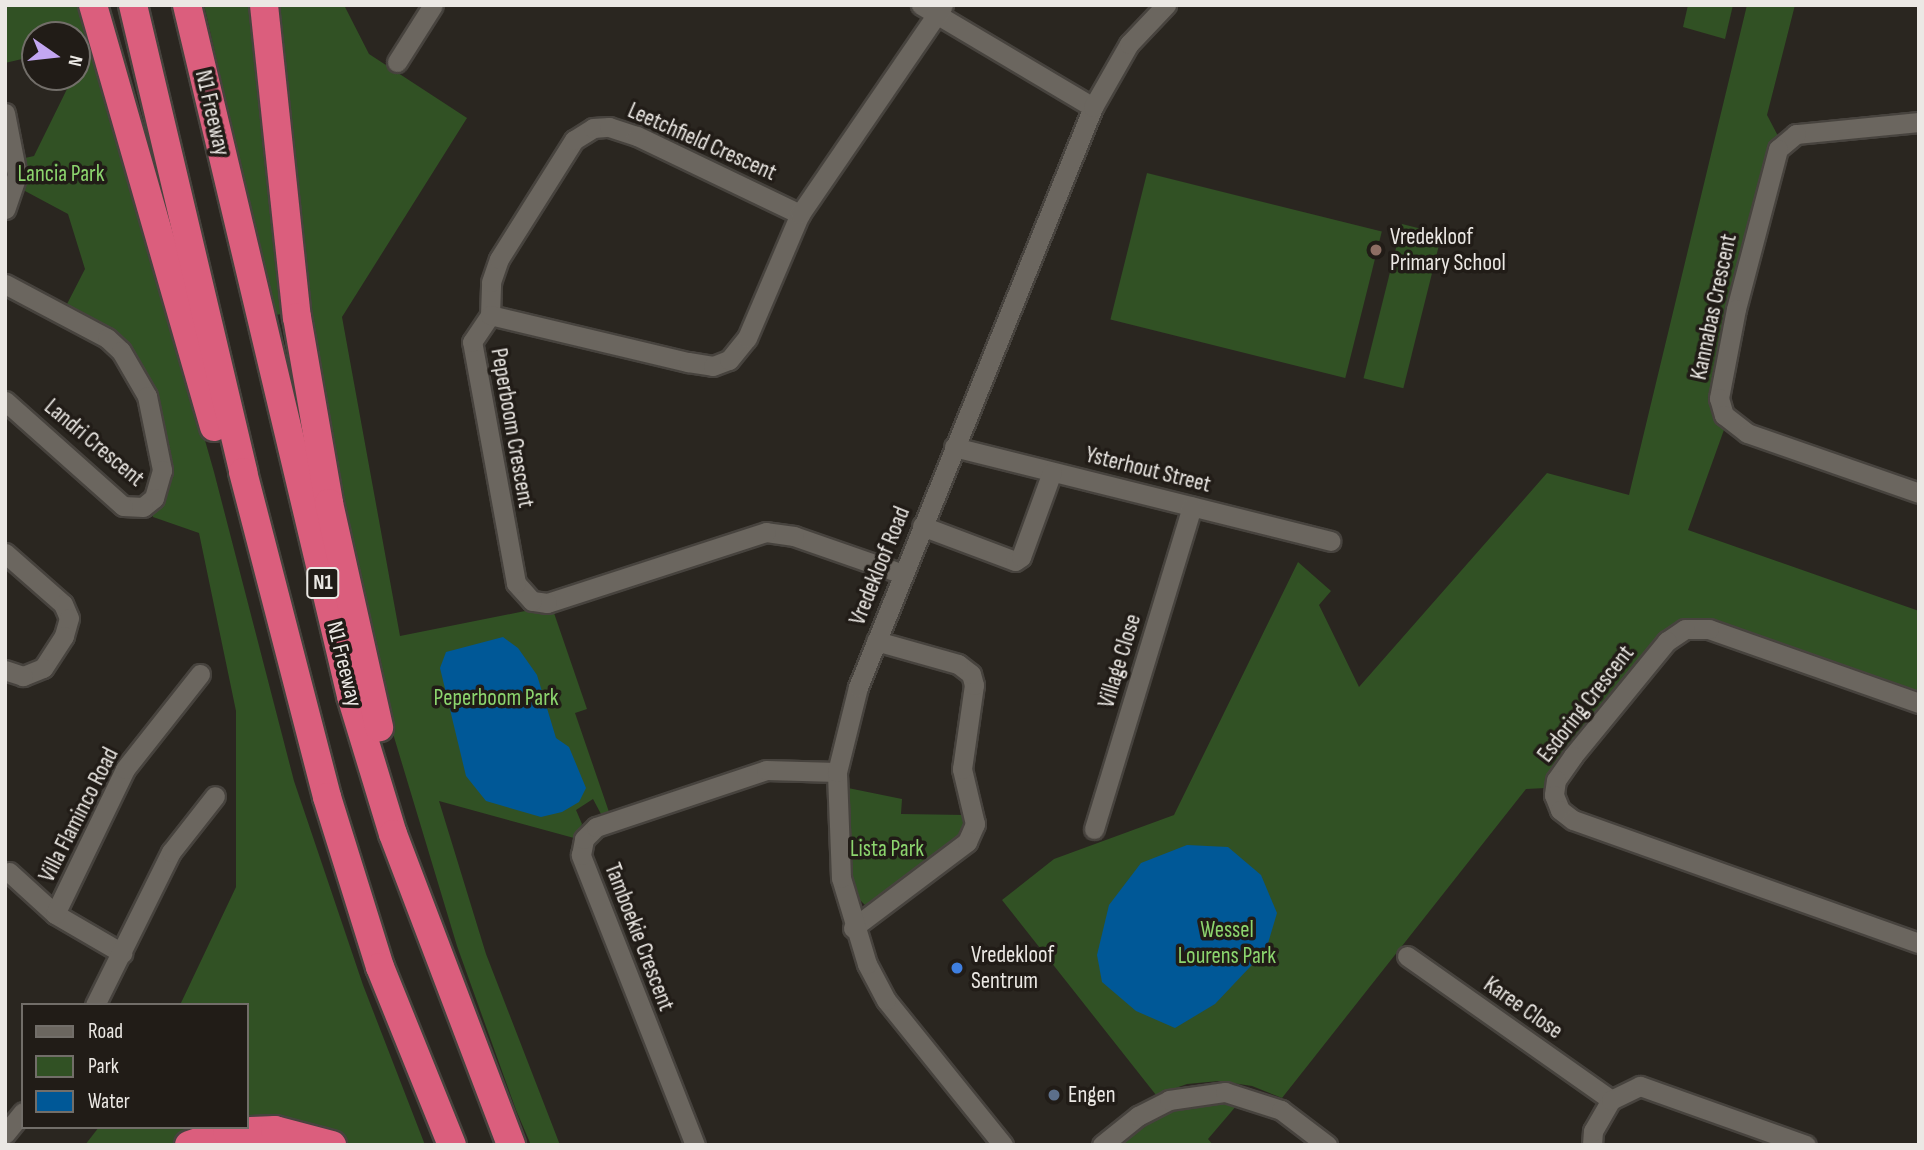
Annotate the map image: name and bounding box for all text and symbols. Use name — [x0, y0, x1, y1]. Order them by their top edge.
north arrow — [21, 21, 91, 91]
text: N — [63, 53, 87, 68]
street label: N1 Freeway — [189, 68, 235, 158]
street label: Leetchfield Crescent — [624, 97, 780, 187]
park label: Lancia Park — [18, 160, 104, 188]
place label: Vredekloof Primary School — [1390, 223, 1506, 277]
street label: Kannabas Crescent — [1685, 232, 1743, 382]
marker: Vredekloof Primary School — [1368, 242, 1384, 258]
street label: Peperboom Crescent — [484, 346, 540, 510]
street label: Landri Crescent — [39, 393, 149, 493]
street label: Ysterhout Street — [1083, 441, 1213, 499]
street label: Vredekloof Road — [844, 503, 916, 629]
road number: N1 — [306, 566, 340, 600]
street label: Village Close — [1093, 611, 1147, 711]
street label: N1 Freeway — [320, 618, 368, 710]
street label: Esdoring Crescent — [1532, 640, 1640, 768]
park label: Peperboom Park — [433, 684, 559, 712]
street label: Villa Flaminco Road — [33, 743, 125, 887]
park label: Lista Park — [850, 835, 924, 863]
street label: Tamboekie Crescent — [598, 859, 680, 1015]
park label: Wessel Lourens Park — [1178, 916, 1276, 970]
place label: Vredekloof Sentrum — [971, 941, 1054, 995]
marker: Vredekloof Sentrum — [949, 960, 965, 976]
street label: Karee Close — [1478, 971, 1568, 1045]
legend — [21, 1003, 248, 1129]
text: Road — [88, 1019, 123, 1044]
text: Park — [88, 1054, 119, 1079]
place label: Engen — [1068, 1081, 1115, 1109]
marker: Engen — [1046, 1087, 1062, 1103]
text: Water — [88, 1089, 130, 1114]

